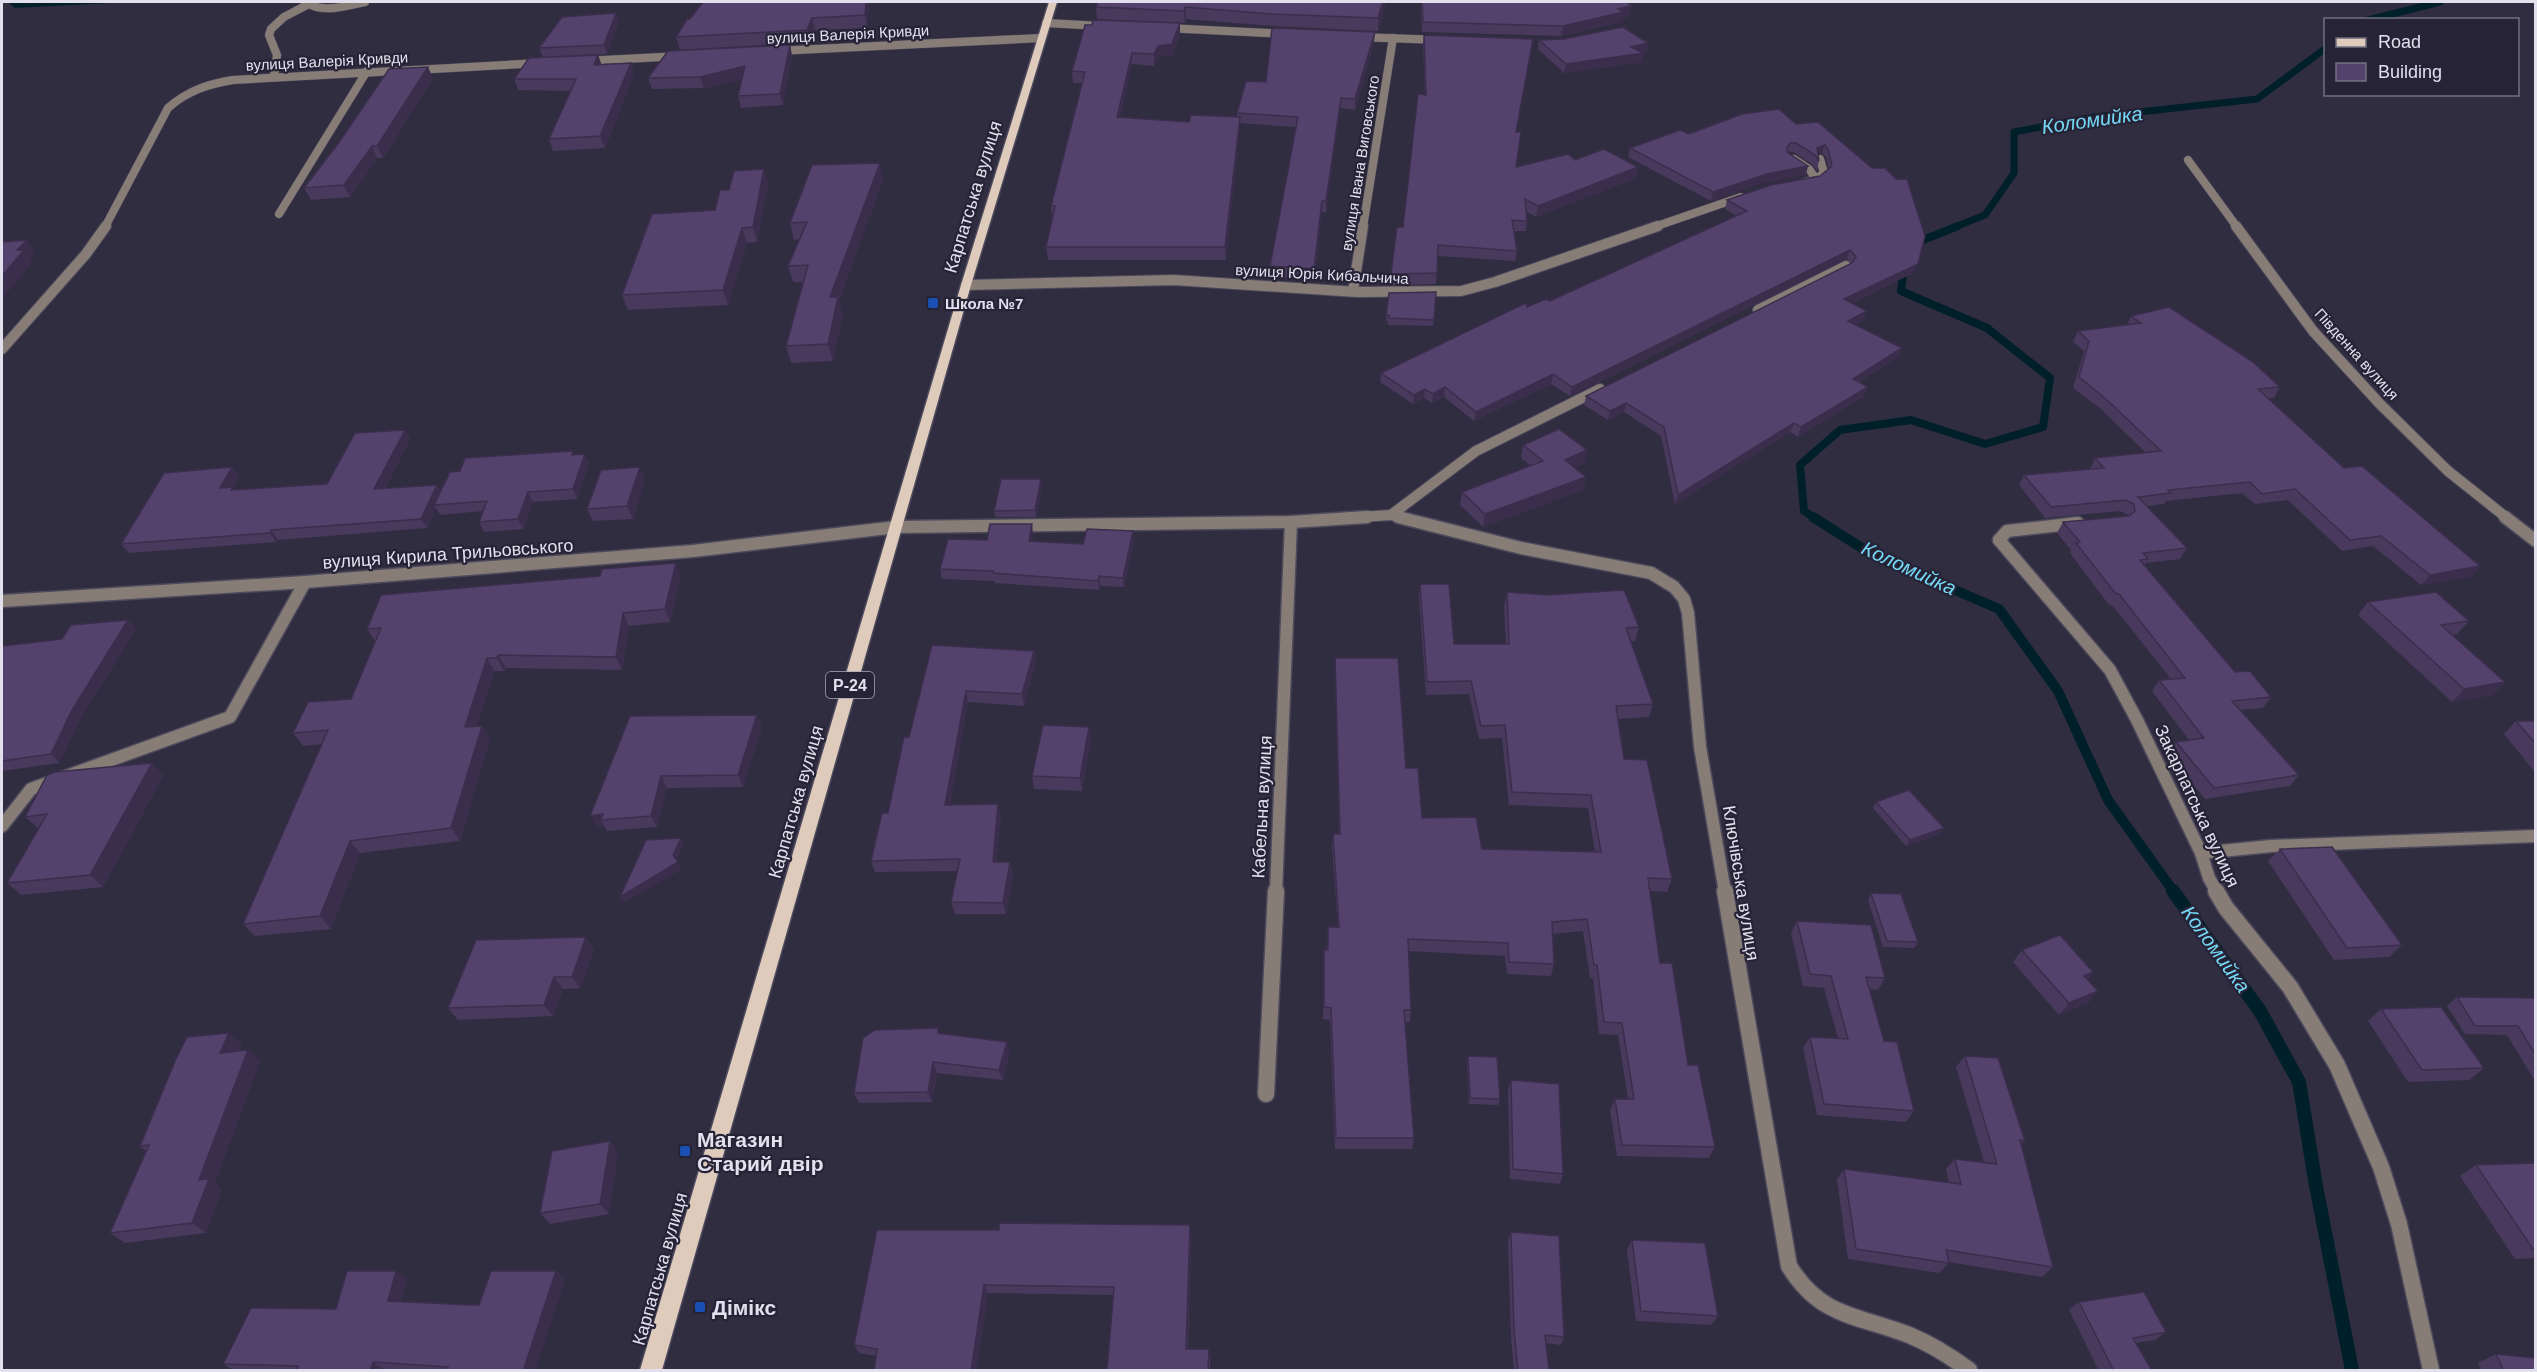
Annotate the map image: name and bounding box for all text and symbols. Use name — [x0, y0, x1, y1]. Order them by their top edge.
legend — [2324, 18, 2519, 96]
street label: вулиця Валерія Кривди — [766, 21, 930, 47]
text: Road — [2378, 32, 2421, 52]
street label: вулиця Валерія Кривди — [245, 48, 409, 74]
text: Building — [2378, 62, 2442, 82]
street label: вулиця Івана Виговського — [1338, 74, 1382, 252]
water label: Коломийка — [2040, 102, 2144, 138]
street label: Карпатська вулиця — [940, 119, 1006, 275]
street label: вулиця Юрія Кибальчича — [1235, 261, 1410, 287]
place label: Школа №7 — [945, 295, 1023, 312]
marker: Школа №7 — [926, 296, 940, 310]
street label: Південна вулиця — [2312, 305, 2402, 403]
street label: вулиця Кирила Трильовського — [322, 535, 574, 573]
water label: Коломийка — [1858, 537, 1960, 599]
road number: Р-24 — [826, 672, 874, 698]
street label: Закарпатська вулиця — [2151, 722, 2243, 890]
street label: Карпатська вулиця — [765, 723, 827, 881]
street label: Кабельна вулиця — [1248, 735, 1276, 879]
street label: Ключівська вулиця — [1719, 804, 1763, 962]
water label: Коломийка — [2177, 902, 2255, 996]
place label: Магазин Старий двір — [697, 1128, 824, 1175]
marker: Магазин Старий двір — [678, 1144, 692, 1158]
street label: Карпатська вулиця — [629, 1190, 691, 1348]
place label: Дімікс — [712, 1296, 776, 1319]
marker: Дімікс — [693, 1300, 707, 1314]

